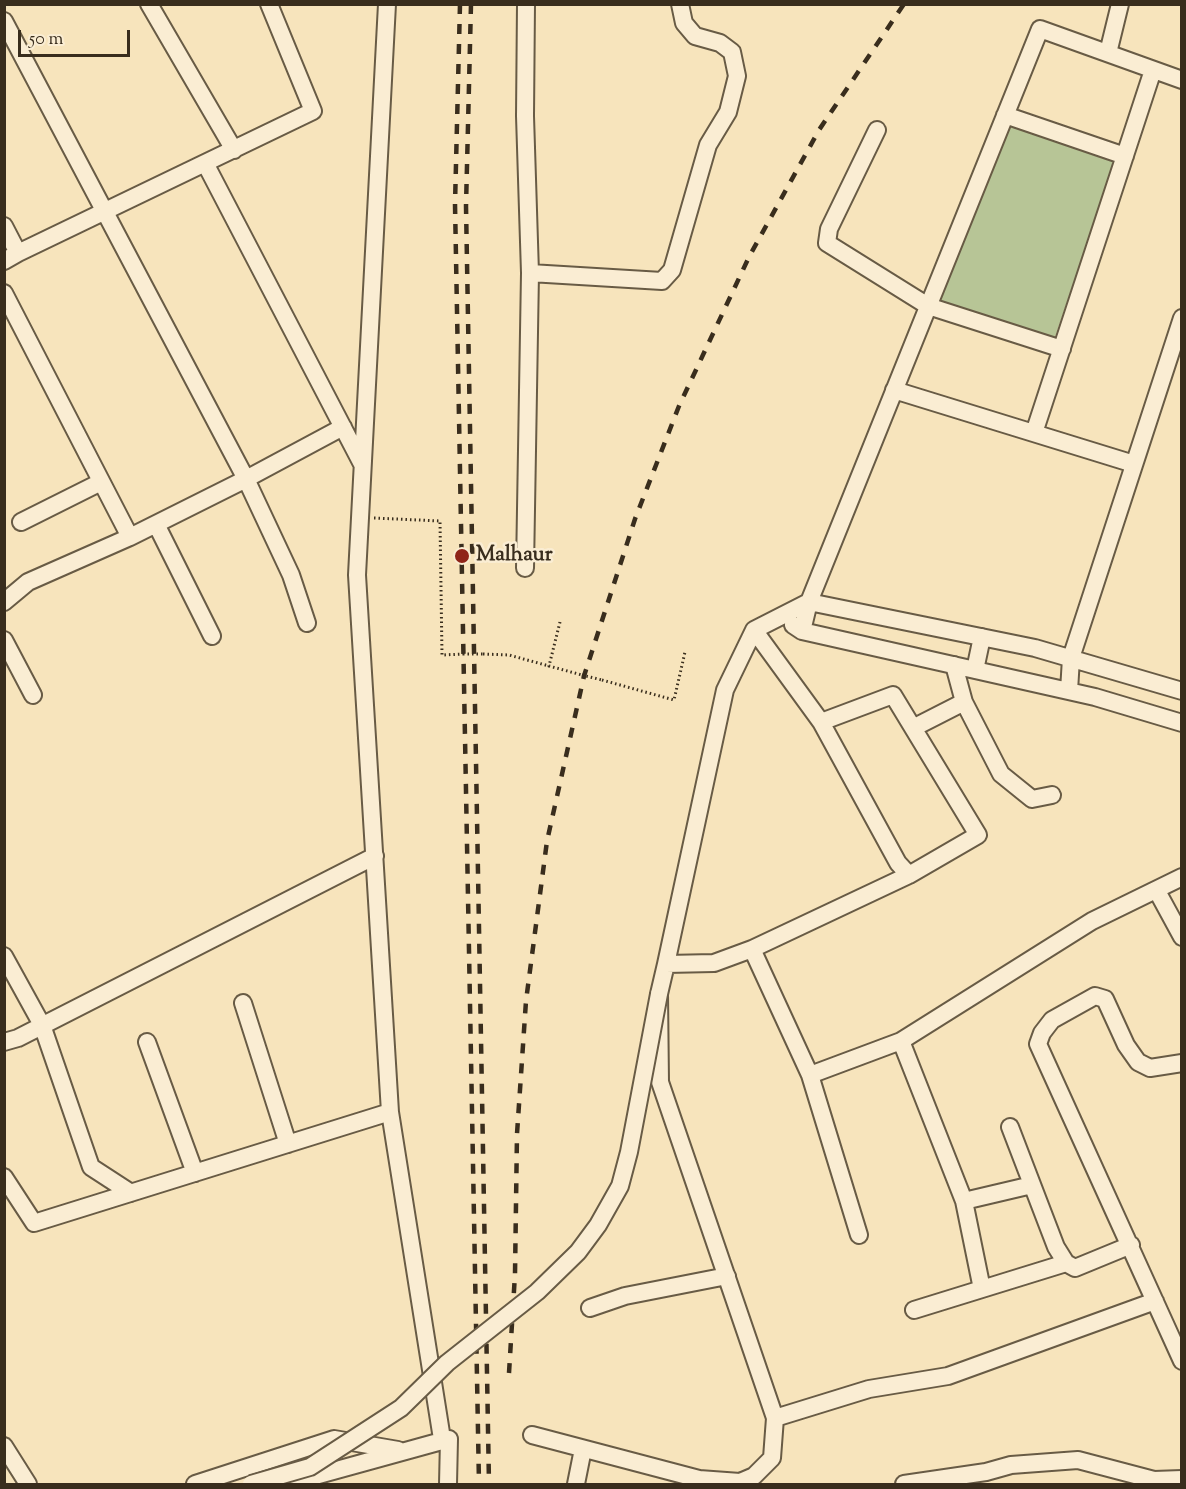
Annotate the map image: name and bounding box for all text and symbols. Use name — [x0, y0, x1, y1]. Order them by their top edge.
scale bar — [21, 18, 134, 56]
text: 50 m — [29, 27, 63, 53]
place label: Malhaur — [476, 543, 553, 569]
marker: Malhaur — [453, 547, 471, 565]

